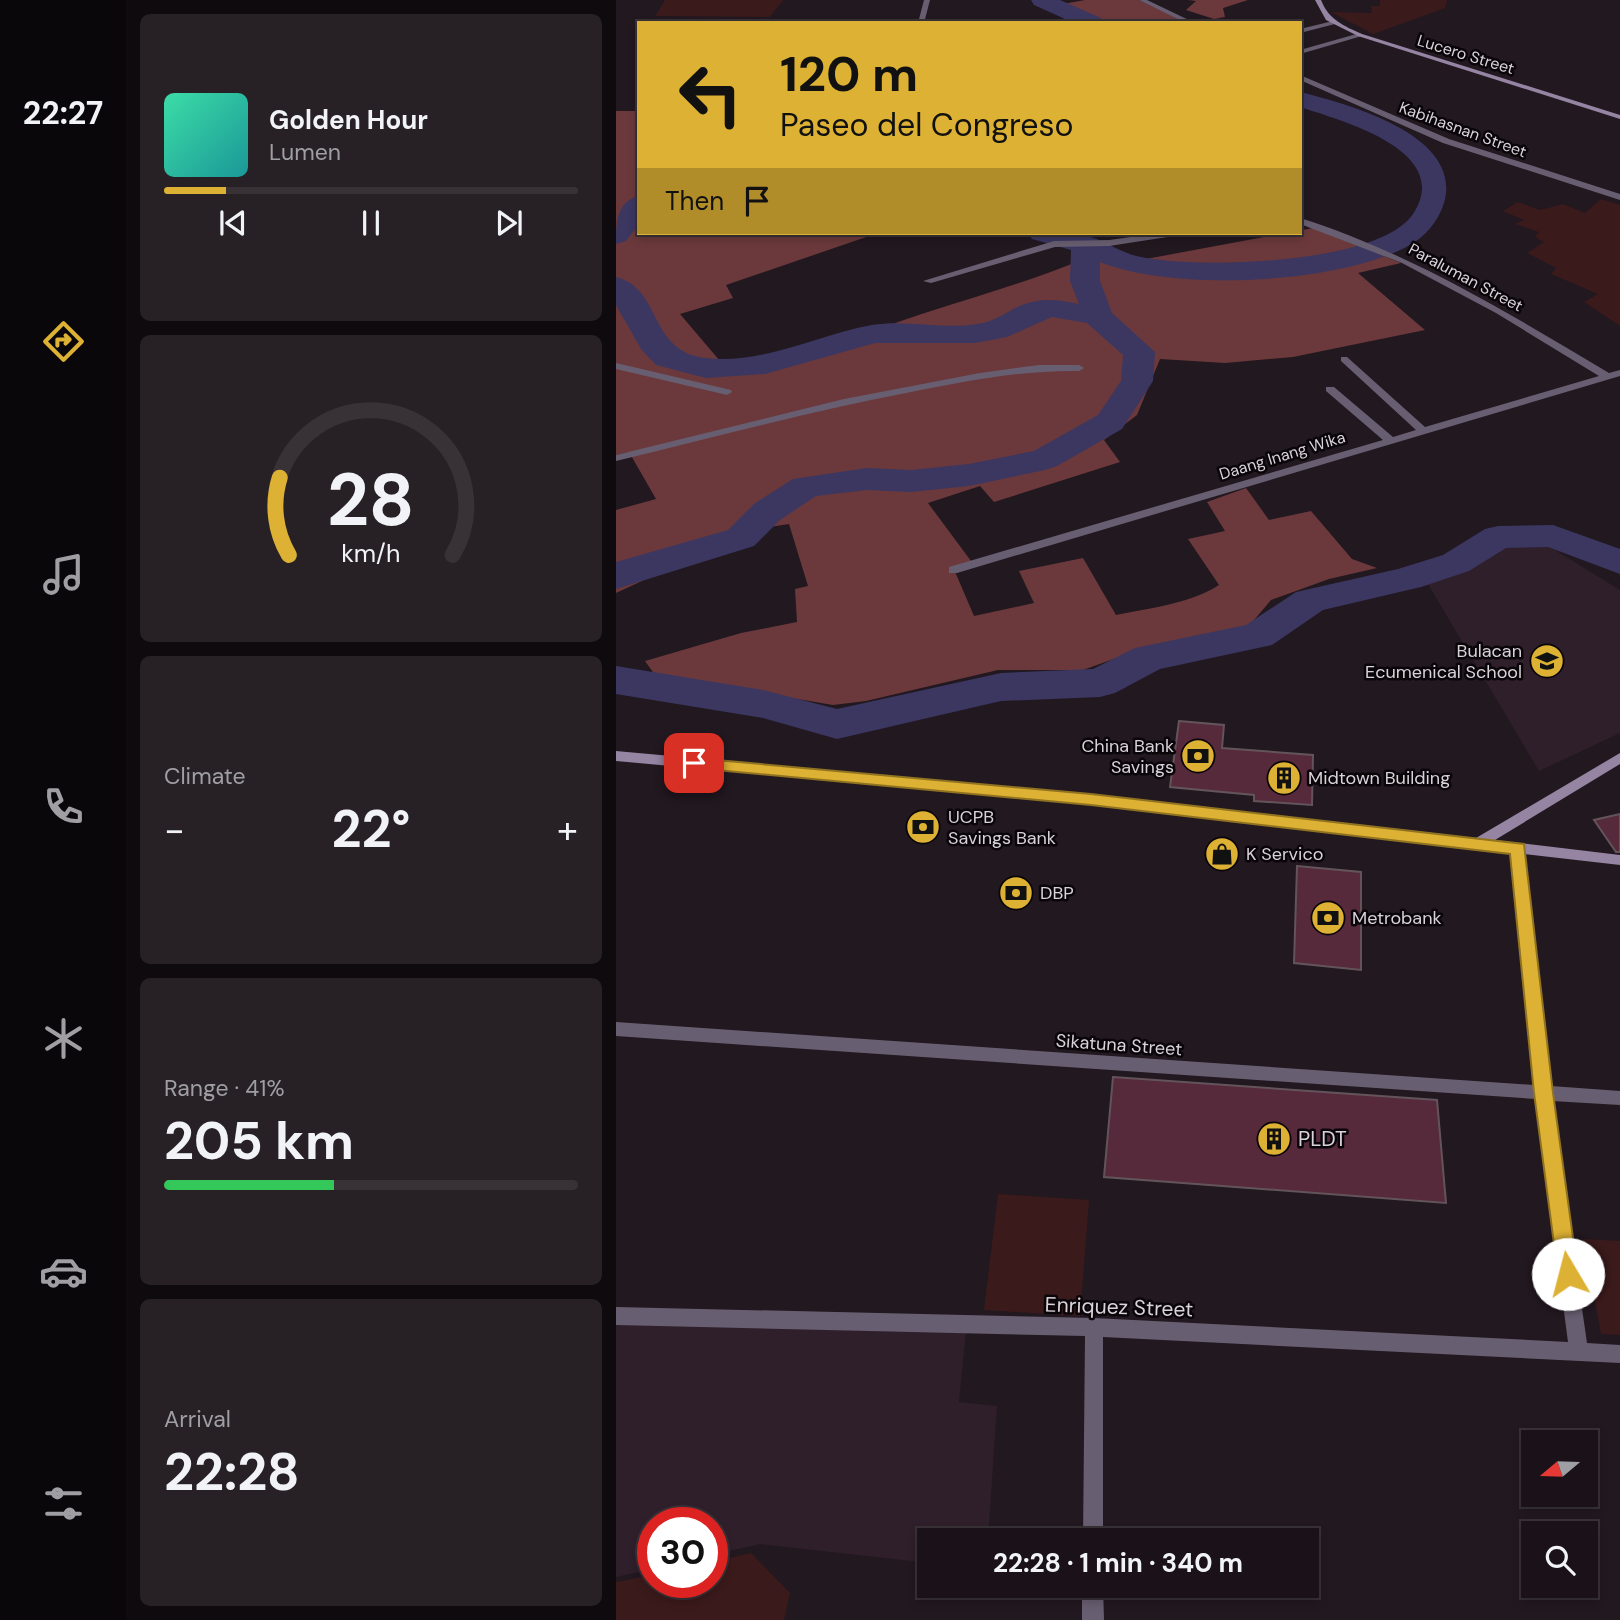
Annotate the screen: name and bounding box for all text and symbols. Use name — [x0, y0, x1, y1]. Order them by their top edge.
street label: Lucero Street — [1415, 30, 1517, 79]
text: 120 m — [780, 42, 918, 106]
icon: left — [665, 49, 756, 140]
text: 22:27 — [23, 92, 103, 134]
street label: Kabihasnan Street — [1396, 97, 1529, 162]
text: Golden Hour — [269, 103, 428, 137]
text: Paseo del Congreso — [780, 104, 1073, 146]
text: Lumen — [269, 137, 341, 167]
icon: arrive — [738, 182, 776, 220]
text: Then — [665, 184, 724, 218]
icon: previous — [214, 204, 252, 242]
icon: pause — [352, 204, 390, 242]
icon: next — [490, 204, 528, 242]
street label: Paraluman Street — [1405, 238, 1527, 316]
icon: directions — [39, 317, 88, 366]
street label: Daang Inang Wika — [1217, 426, 1348, 485]
text: 28 — [327, 453, 415, 548]
text: km/h — [341, 537, 401, 570]
icon: music — [39, 550, 88, 599]
place label: Bulacan Ecumenical School — [1365, 639, 1522, 684]
school or university icon: Bulacan Ecumenical School — [1528, 642, 1566, 680]
pin — [664, 733, 724, 793]
place label: China Bank Savings — [1081, 734, 1174, 779]
bank icon: China Bank Savings — [1179, 737, 1217, 775]
icon: arrive — [675, 744, 713, 782]
building icon: Midtown Building — [1265, 759, 1303, 797]
text: Climate — [164, 761, 246, 791]
place label: Midtown Building — [1308, 766, 1450, 790]
icon: phone — [39, 782, 88, 831]
text: 22° — [332, 795, 410, 863]
text: − — [164, 805, 185, 855]
text: + — [557, 805, 578, 855]
place label: UCPB Savings Bank — [948, 805, 1056, 850]
bank icon: UCPB Savings Bank — [904, 808, 942, 846]
shop icon: K Servico — [1203, 835, 1241, 873]
place label: K Servico — [1246, 842, 1323, 866]
bank icon: DBP — [997, 874, 1035, 912]
place label: DBP — [1040, 881, 1074, 905]
bank icon: Metrobank — [1309, 899, 1347, 937]
place label: Metrobank — [1352, 906, 1442, 930]
icon: climate — [39, 1014, 88, 1063]
street label: Sikatuna Street — [1055, 1029, 1183, 1061]
text: Range · 41% — [164, 1073, 285, 1103]
text: 205 km — [164, 1107, 354, 1175]
building icon: PLDT — [1255, 1120, 1293, 1158]
place label: PLDT — [1298, 1125, 1347, 1153]
position arrow — [1531, 1237, 1605, 1311]
icon: car — [39, 1247, 88, 1296]
street label: Enriquez Street — [1044, 1290, 1194, 1324]
text: Arrival — [164, 1404, 231, 1434]
north arrow — [1521, 1430, 1598, 1507]
map controls — [1521, 1430, 1598, 1598]
text: 22:28 — [164, 1438, 300, 1506]
icon: filters — [39, 1479, 88, 1528]
speed limit sign: 30 — [637, 1507, 728, 1598]
button: search — [1521, 1521, 1598, 1598]
text: 22:28 · 1 min · 340 m — [993, 1546, 1243, 1580]

